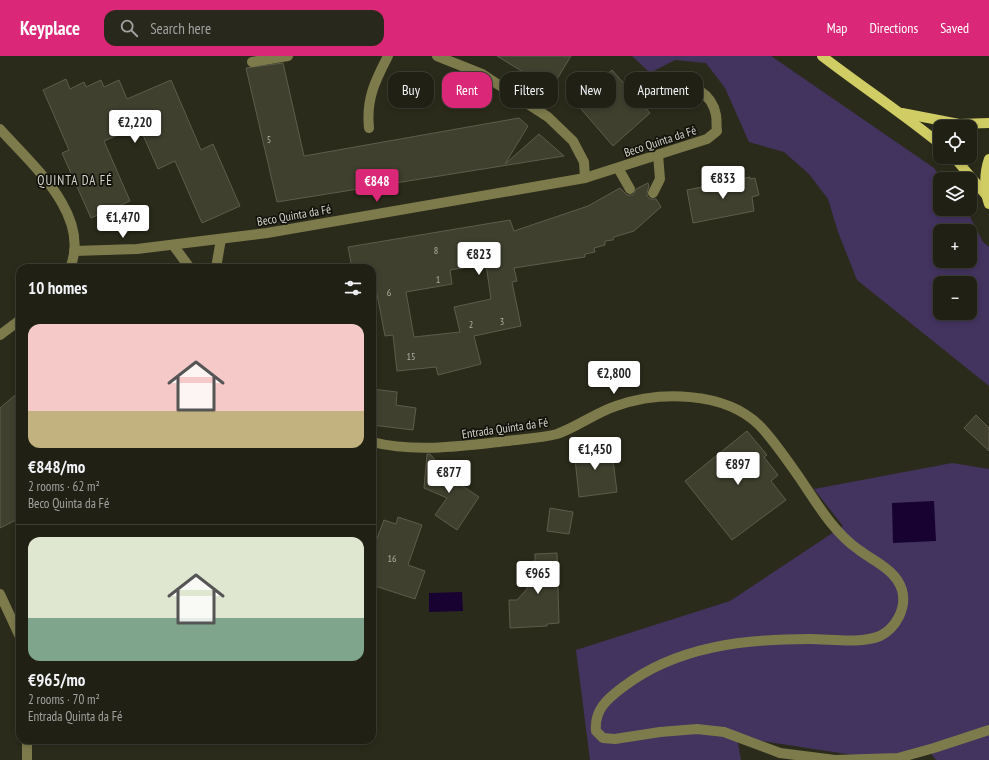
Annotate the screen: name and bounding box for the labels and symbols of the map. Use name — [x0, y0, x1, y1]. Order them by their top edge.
pin: €2,220 — [102, 110, 168, 144]
street label: Beco Quinta da Fé — [622, 122, 698, 160]
house number: 5 — [267, 133, 271, 146]
pin: €833 — [699, 166, 747, 200]
pin: €848 — [353, 169, 401, 203]
district label: QUINTA DA FÉ — [37, 172, 113, 189]
street label: Beco Quinta da Fé — [256, 201, 332, 229]
pin: €1,470 — [90, 205, 156, 239]
pin: €823 — [455, 242, 503, 276]
house number: 8 — [434, 244, 438, 257]
house number: 1 — [436, 273, 440, 286]
house number: 6 — [387, 286, 392, 299]
house number: 3 — [500, 315, 504, 328]
house number: 2 — [469, 318, 473, 331]
house number: 15 — [407, 350, 416, 363]
pin: €2,800 — [581, 361, 647, 395]
street label: Entrada Quinta da Fé — [461, 415, 549, 441]
pin: €1,450 — [562, 437, 628, 471]
pin: €897 — [714, 452, 762, 486]
pin: €877 — [425, 460, 473, 494]
house number: 16 — [388, 552, 397, 565]
pin: €965 — [514, 561, 562, 595]

